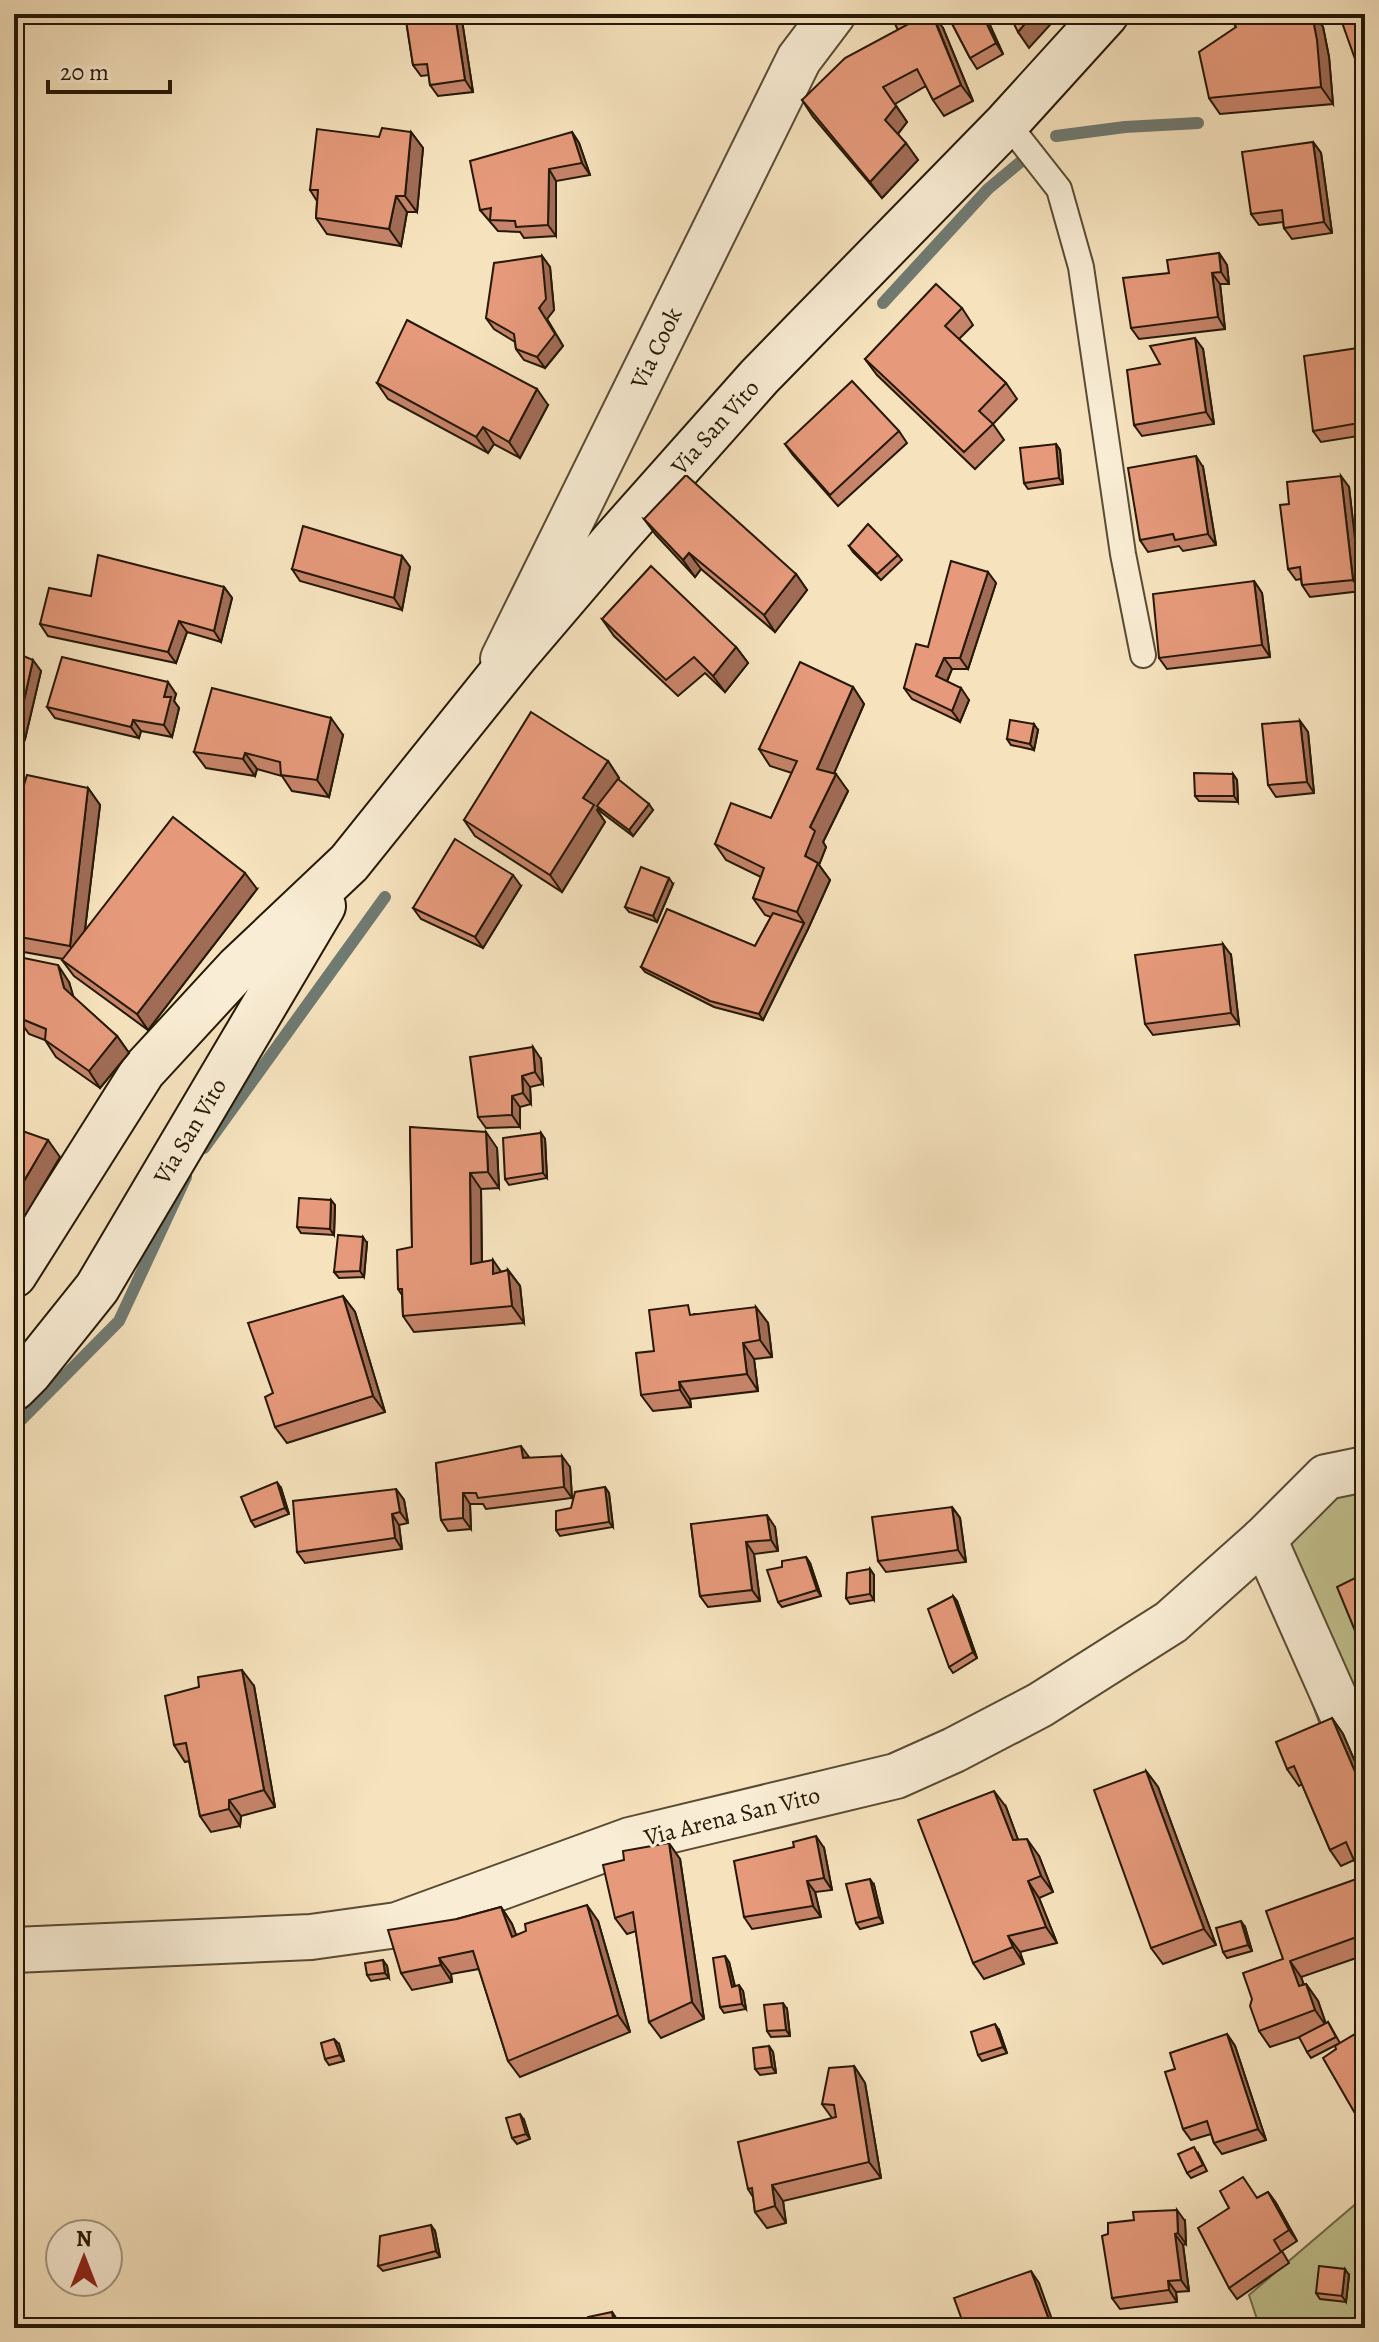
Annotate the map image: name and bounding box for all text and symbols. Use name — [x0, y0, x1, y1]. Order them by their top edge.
scale bar — [48, 44, 170, 94]
text: 20 m — [60, 56, 109, 88]
street label: Via Cook — [622, 302, 689, 395]
street label: Via San Vito — [663, 372, 766, 482]
street label: Via San Vito — [145, 1072, 234, 1191]
street label: Via Arena San Vito — [640, 1779, 823, 1854]
north arrow — [44, 2218, 124, 2298]
text: N — [76, 2224, 92, 2254]

